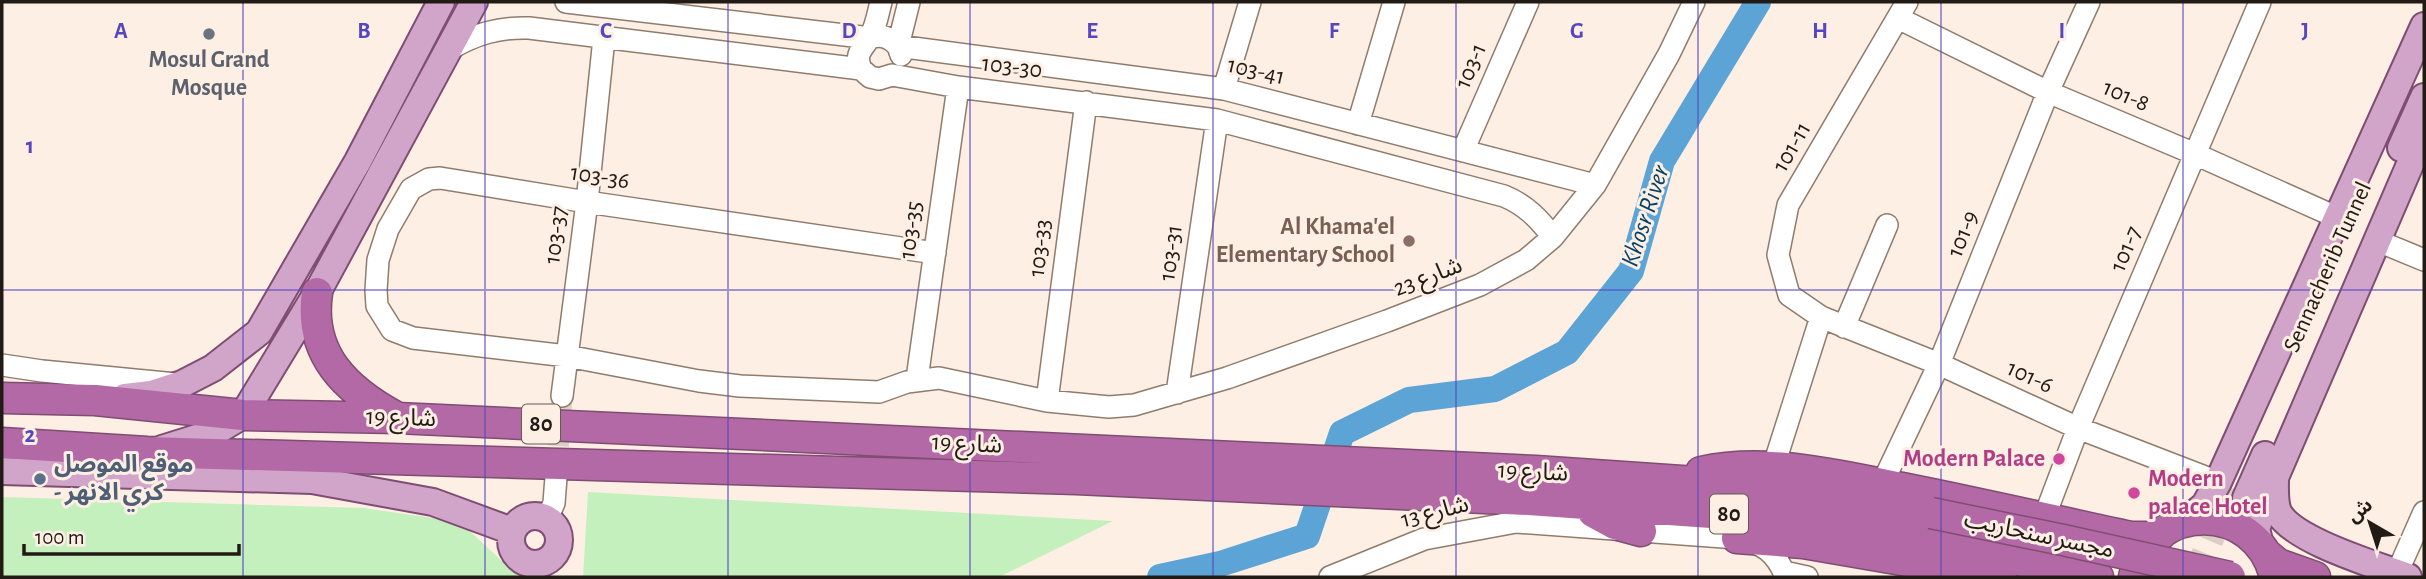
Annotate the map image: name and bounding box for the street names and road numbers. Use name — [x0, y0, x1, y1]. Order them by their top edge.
street label: 103-1 — [1451, 40, 1491, 92]
street label: 103-30 — [980, 51, 1044, 83]
street label: 103-41 — [1225, 53, 1287, 89]
street label: 101-8 — [2099, 76, 2153, 116]
street label: 101-11 — [1768, 118, 1816, 176]
street label: 103-36 — [569, 161, 631, 193]
street label: Sennacherib Tunnel — [2280, 178, 2376, 356]
street label: 103-35 — [895, 200, 927, 260]
street label: 103-37 — [540, 205, 572, 265]
street label: 101-9 — [1943, 207, 1983, 261]
street label: 103-33 — [1025, 218, 1055, 278]
street label: 103-31 — [1155, 223, 1187, 283]
street label: 101-7 — [2106, 223, 2146, 275]
street label: شارع 23 — [1390, 253, 1467, 305]
street label: 101-6 — [2003, 356, 2057, 398]
road number: 80 — [522, 404, 560, 444]
street label: شارع 19 — [365, 405, 437, 435]
street label: شارع 19 — [931, 430, 1003, 462]
street label: شارع 19 — [1497, 458, 1569, 490]
street label: شارع 13 — [1399, 492, 1472, 536]
road number: 80 — [1710, 494, 1748, 534]
street label: مجسر سنحاريب — [1962, 507, 2116, 564]

